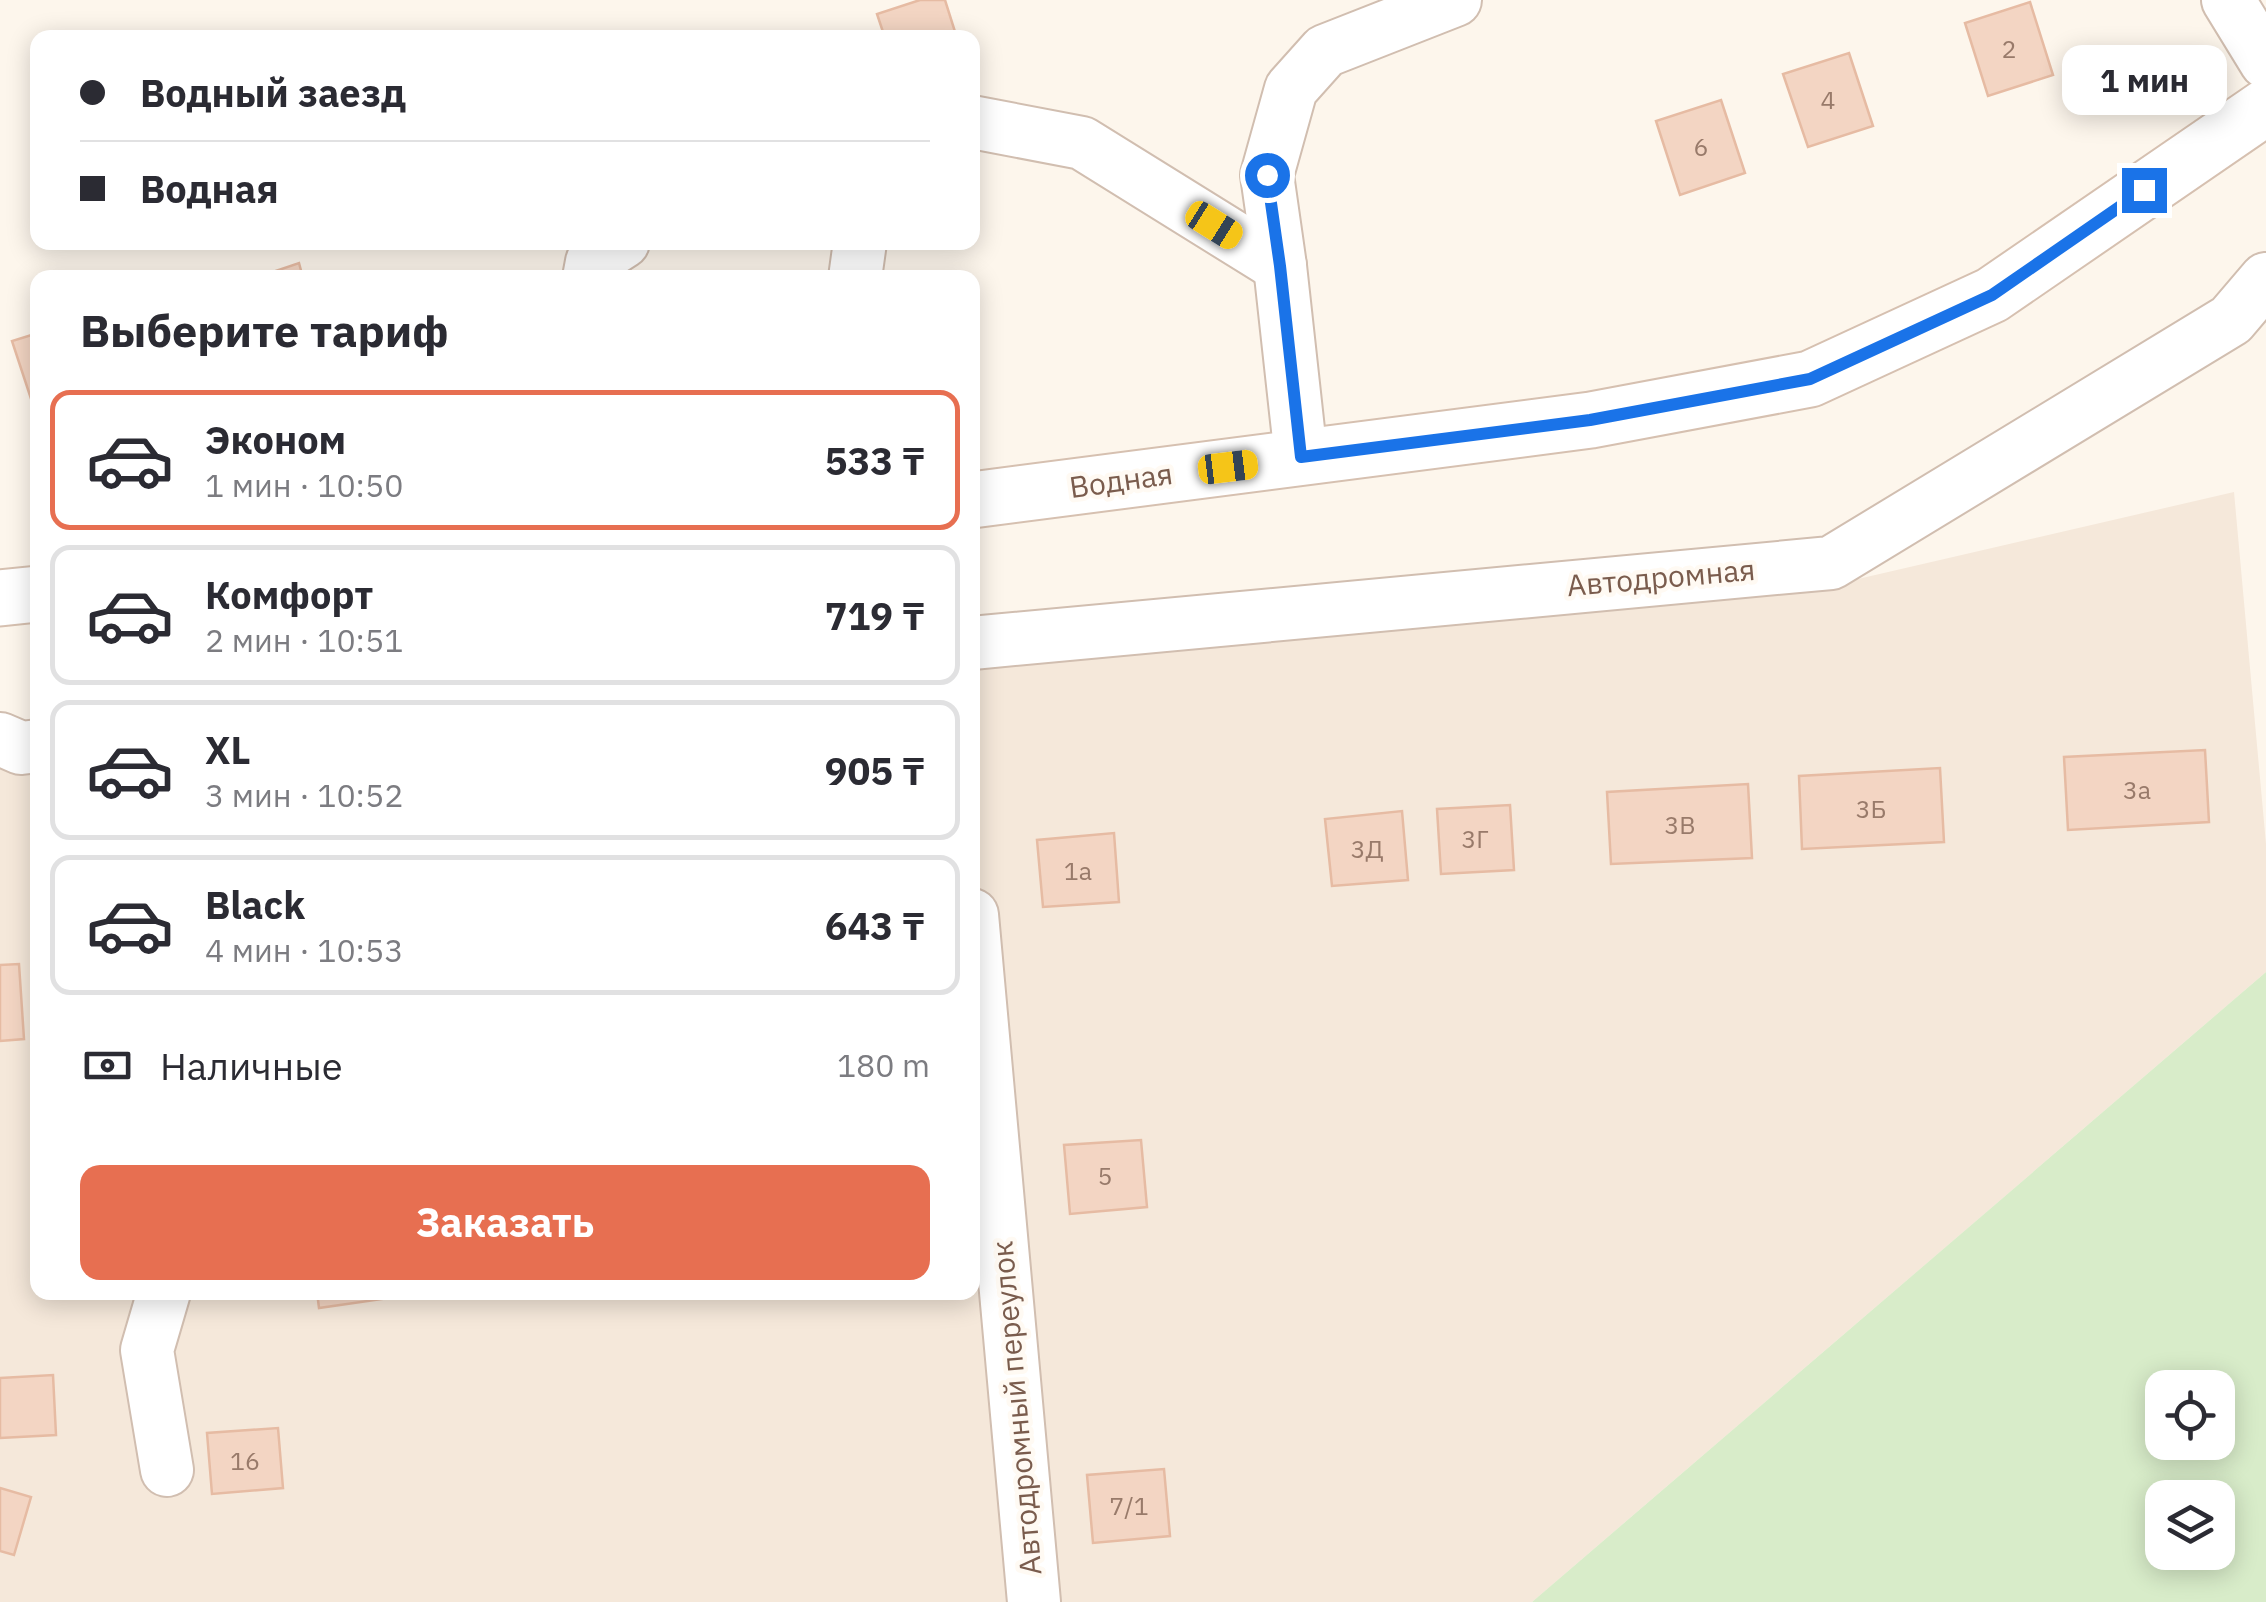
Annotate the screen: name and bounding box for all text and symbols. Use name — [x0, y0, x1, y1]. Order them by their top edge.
house number: 2 — [2001, 32, 2017, 65]
callout: 1 мин — [2062, 45, 2226, 115]
text: 1 мин — [2100, 59, 2189, 101]
text: Водный заезд — [140, 68, 406, 117]
house number: 4 — [1820, 83, 1836, 116]
house number: 6 — [1693, 130, 1709, 163]
route start — [1245, 153, 1290, 198]
text: Водная — [140, 164, 279, 213]
route end — [2122, 168, 2167, 213]
car — [1181, 196, 1247, 254]
text: Выберите тариф — [80, 301, 449, 359]
icon: car — [85, 415, 175, 505]
text: Эконом — [205, 415, 346, 464]
text: 533 ₸ — [825, 436, 925, 485]
car — [1196, 448, 1260, 486]
street label: Водная — [1067, 453, 1175, 506]
text: 1 мин · 10:50 — [205, 464, 403, 506]
street label: Автодромная — [1565, 549, 1757, 604]
icon: car — [85, 570, 175, 660]
text: Комфорт — [205, 570, 373, 619]
text: 719 ₸ — [825, 591, 925, 640]
text: 2 мин · 10:51 — [205, 619, 403, 661]
icon: car — [85, 725, 175, 815]
text: XL — [205, 725, 251, 774]
text: 905 ₸ — [825, 746, 925, 795]
house number: 3а — [2123, 773, 2151, 806]
text: 3 мин · 10:52 — [205, 774, 403, 816]
house number: 3Б — [1856, 792, 1886, 825]
house number: 3В — [1664, 808, 1696, 841]
house number: 3Г — [1461, 822, 1489, 855]
house number: 3Д — [1350, 832, 1384, 865]
house number: 1а — [1064, 854, 1092, 887]
icon: car — [85, 880, 175, 970]
text: Black — [205, 880, 305, 929]
text: 643 ₸ — [825, 901, 925, 950]
text: 4 мин · 10:53 — [205, 929, 403, 971]
icon: cash — [80, 1038, 135, 1093]
text: Наличные — [160, 1041, 343, 1090]
text: 180 m — [837, 1044, 930, 1086]
house number: 5 — [1097, 1159, 1113, 1192]
button: Заказать — [80, 1165, 930, 1280]
street label: Автодромный переулок — [981, 1239, 1050, 1577]
map controls — [2145, 1370, 2235, 1570]
button: locate — [2145, 1370, 2235, 1460]
house number: 16 — [230, 1444, 260, 1477]
button: layers — [2145, 1480, 2235, 1570]
house number: 7/1 — [1109, 1489, 1149, 1522]

